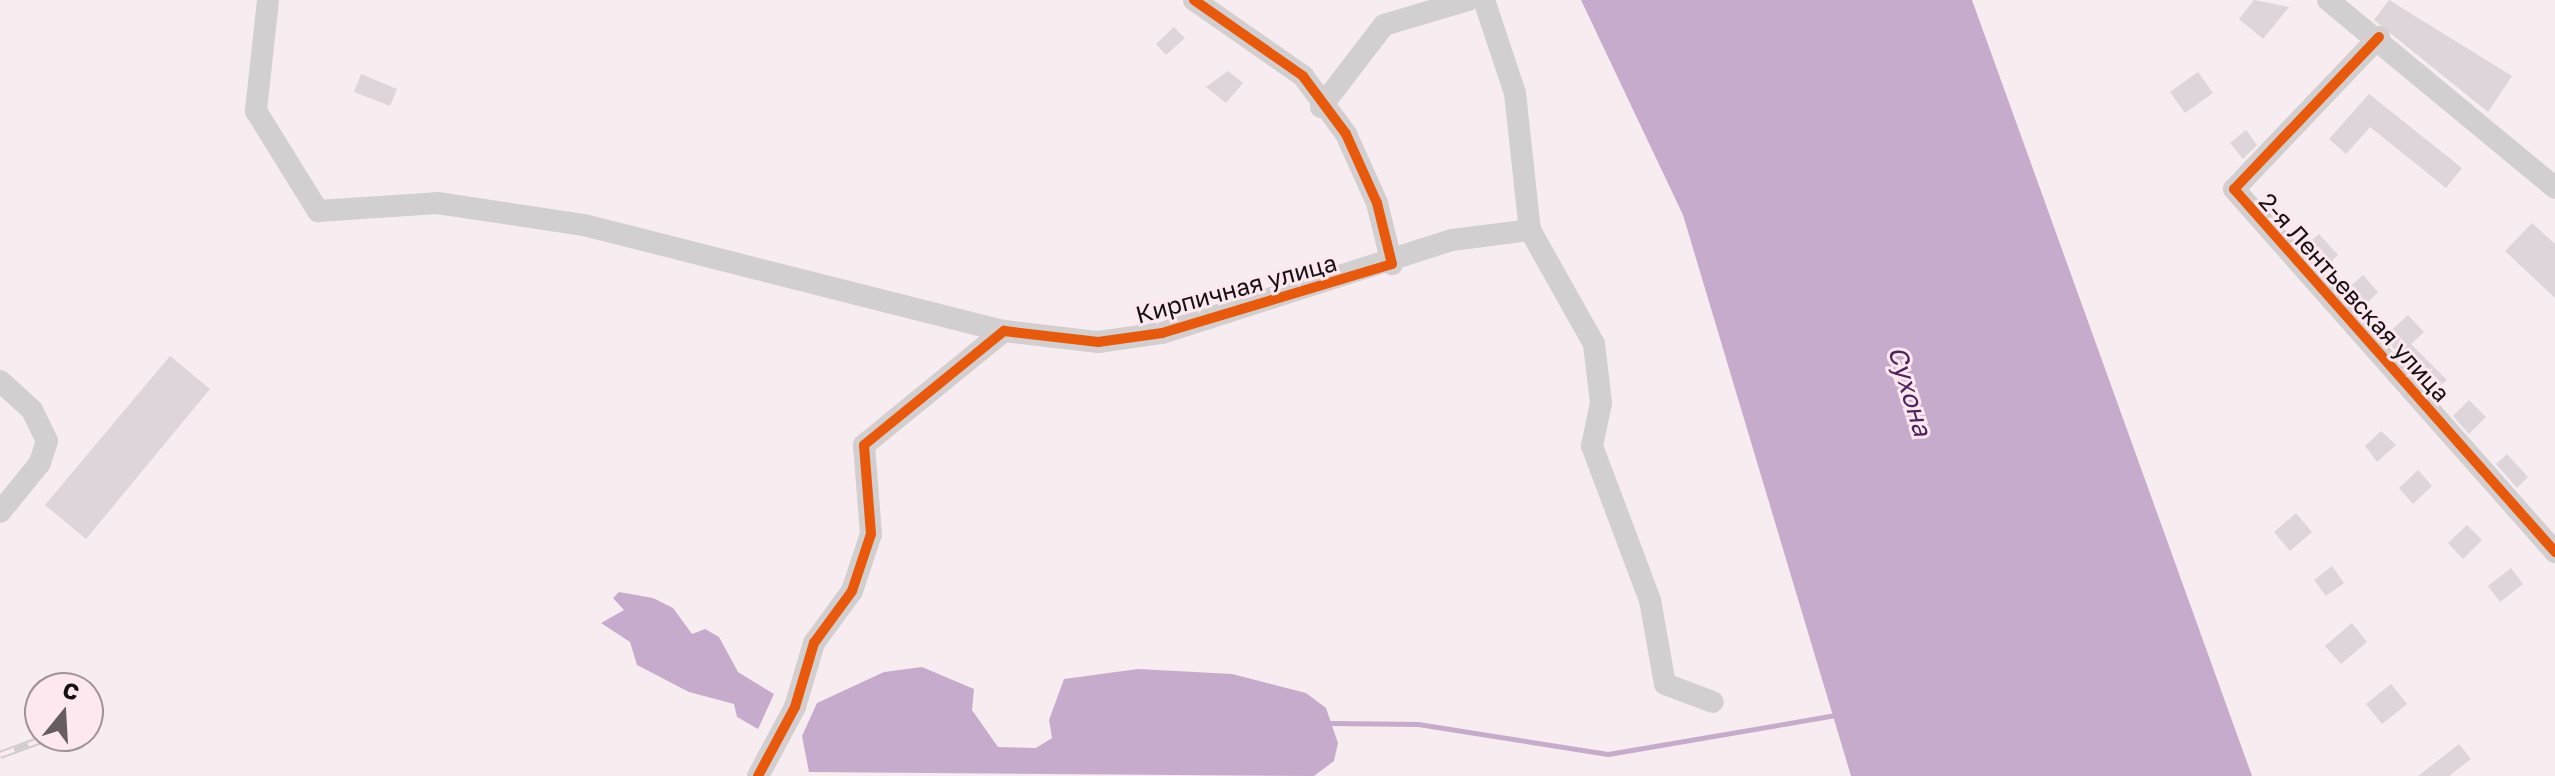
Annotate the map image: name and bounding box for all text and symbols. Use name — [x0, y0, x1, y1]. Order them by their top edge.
street label: 2-я Лентьевская улица — [2254, 187, 2456, 407]
street label: Кирпичная улица — [1132, 247, 1340, 329]
water label: Сухона — [1882, 342, 1938, 440]
north arrow — [24, 672, 104, 752]
text: С — [59, 675, 83, 706]

